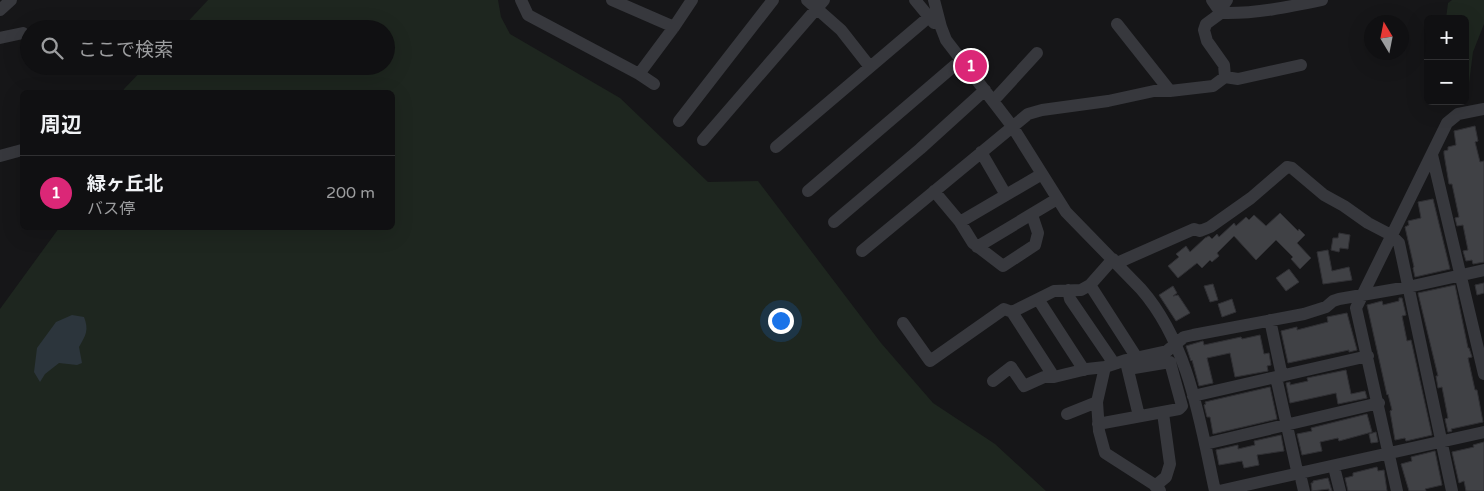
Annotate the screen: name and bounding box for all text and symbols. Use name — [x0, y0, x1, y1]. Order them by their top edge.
north arrow — [1364, 15, 1409, 60]
map controls — [1424, 15, 1469, 105]
button: + — [1424, 15, 1469, 60]
search box — [20, 20, 395, 75]
icon: search — [38, 34, 66, 62]
text: ここで検索 — [78, 39, 173, 61]
pin: 1 — [955, 47, 987, 85]
button: − — [1424, 60, 1469, 105]
text: 周辺 — [40, 113, 82, 138]
text: 緑ヶ丘北 — [87, 173, 163, 195]
text: 1 — [51, 183, 61, 203]
text: 200 m — [326, 183, 375, 203]
text: バス停 — [87, 199, 135, 219]
your location — [768, 308, 794, 334]

